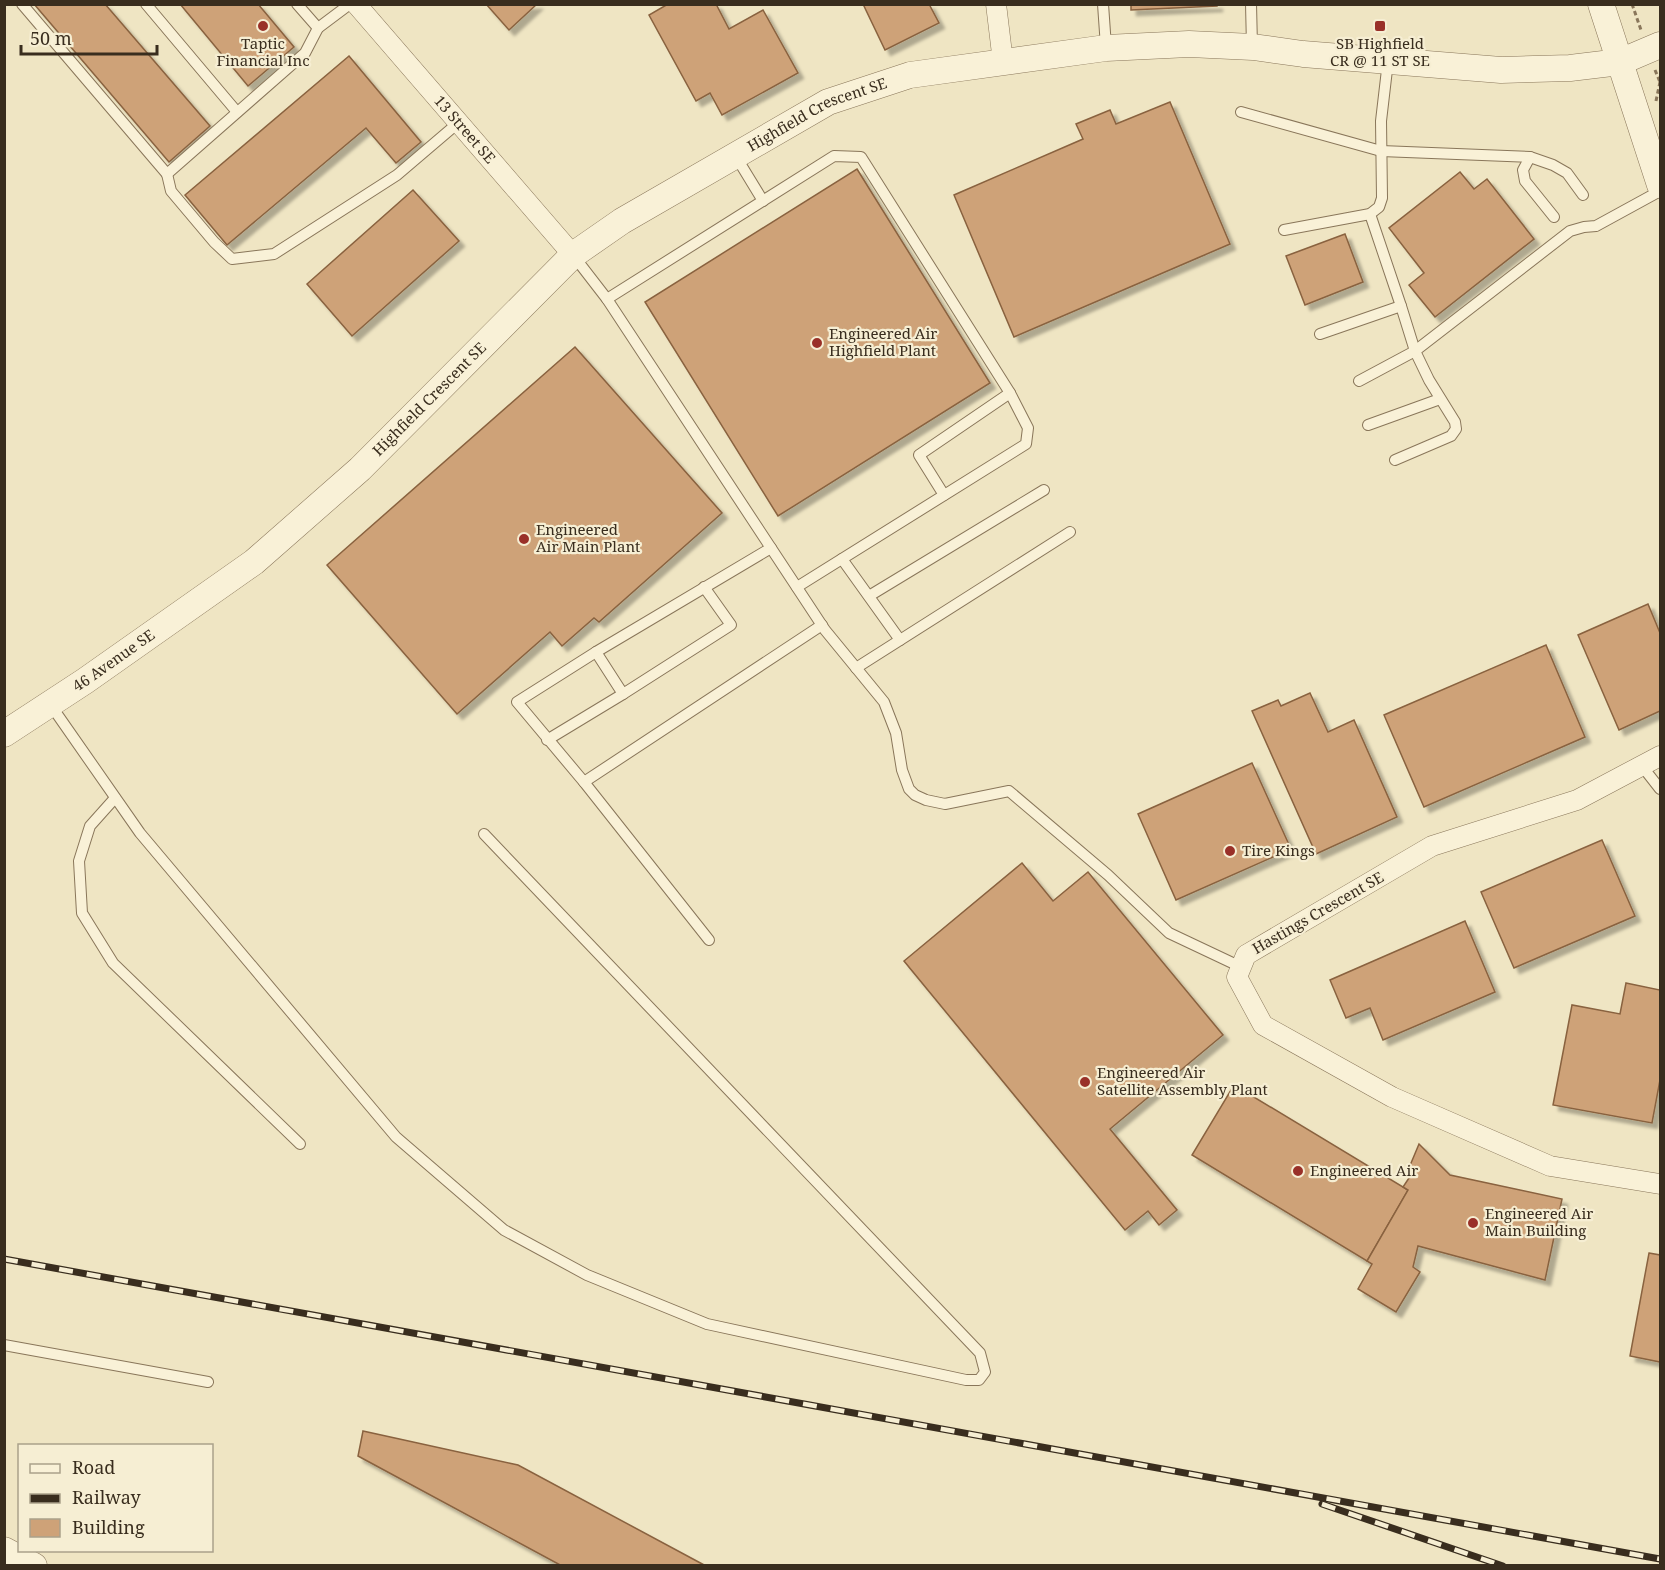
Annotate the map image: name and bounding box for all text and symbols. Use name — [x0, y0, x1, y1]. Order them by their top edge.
scale bar — [21, 18, 158, 56]
marker: Taptic Financial Inc — [256, 19, 270, 33]
marker: SB Highfield CR @ 11 ST SE — [1373, 19, 1387, 33]
text: 50 m — [30, 26, 72, 50]
place label: Taptic Financial Inc — [216, 33, 310, 70]
place label: SB Highfield CR @ 11 ST SE — [1330, 33, 1430, 70]
street label: Highfield Crescent SE — [743, 72, 889, 156]
street label: 13 Street SE — [430, 91, 500, 167]
place label: Engineered Air Highfield Plant — [829, 323, 937, 360]
marker: Engineered Air Highfield Plant — [810, 336, 824, 350]
street label: Highfield Crescent SE — [368, 337, 490, 460]
place label: Engineered Air Main Plant — [536, 519, 640, 556]
marker: Engineered Air Main Plant — [517, 532, 531, 546]
street label: 46 Avenue SE — [68, 624, 158, 695]
place label: Tire Kings — [1242, 840, 1315, 860]
marker: Tire Kings — [1223, 844, 1237, 858]
street label: Hastings Crescent SE — [1248, 866, 1387, 958]
place label: Engineered Air Satellite Assembly Plant — [1097, 1062, 1268, 1099]
marker: Engineered Air Satellite Assembly Plant — [1078, 1075, 1092, 1089]
place label: Engineered Air — [1310, 1160, 1418, 1180]
marker: Engineered Air — [1291, 1164, 1305, 1178]
place label: Engineered Air Main Building — [1485, 1203, 1593, 1240]
marker: Engineered Air Main Building — [1466, 1216, 1480, 1230]
legend — [18, 1444, 213, 1552]
text: Road — [72, 1455, 115, 1479]
text: Railway — [72, 1485, 142, 1509]
text: Building — [72, 1515, 145, 1539]

